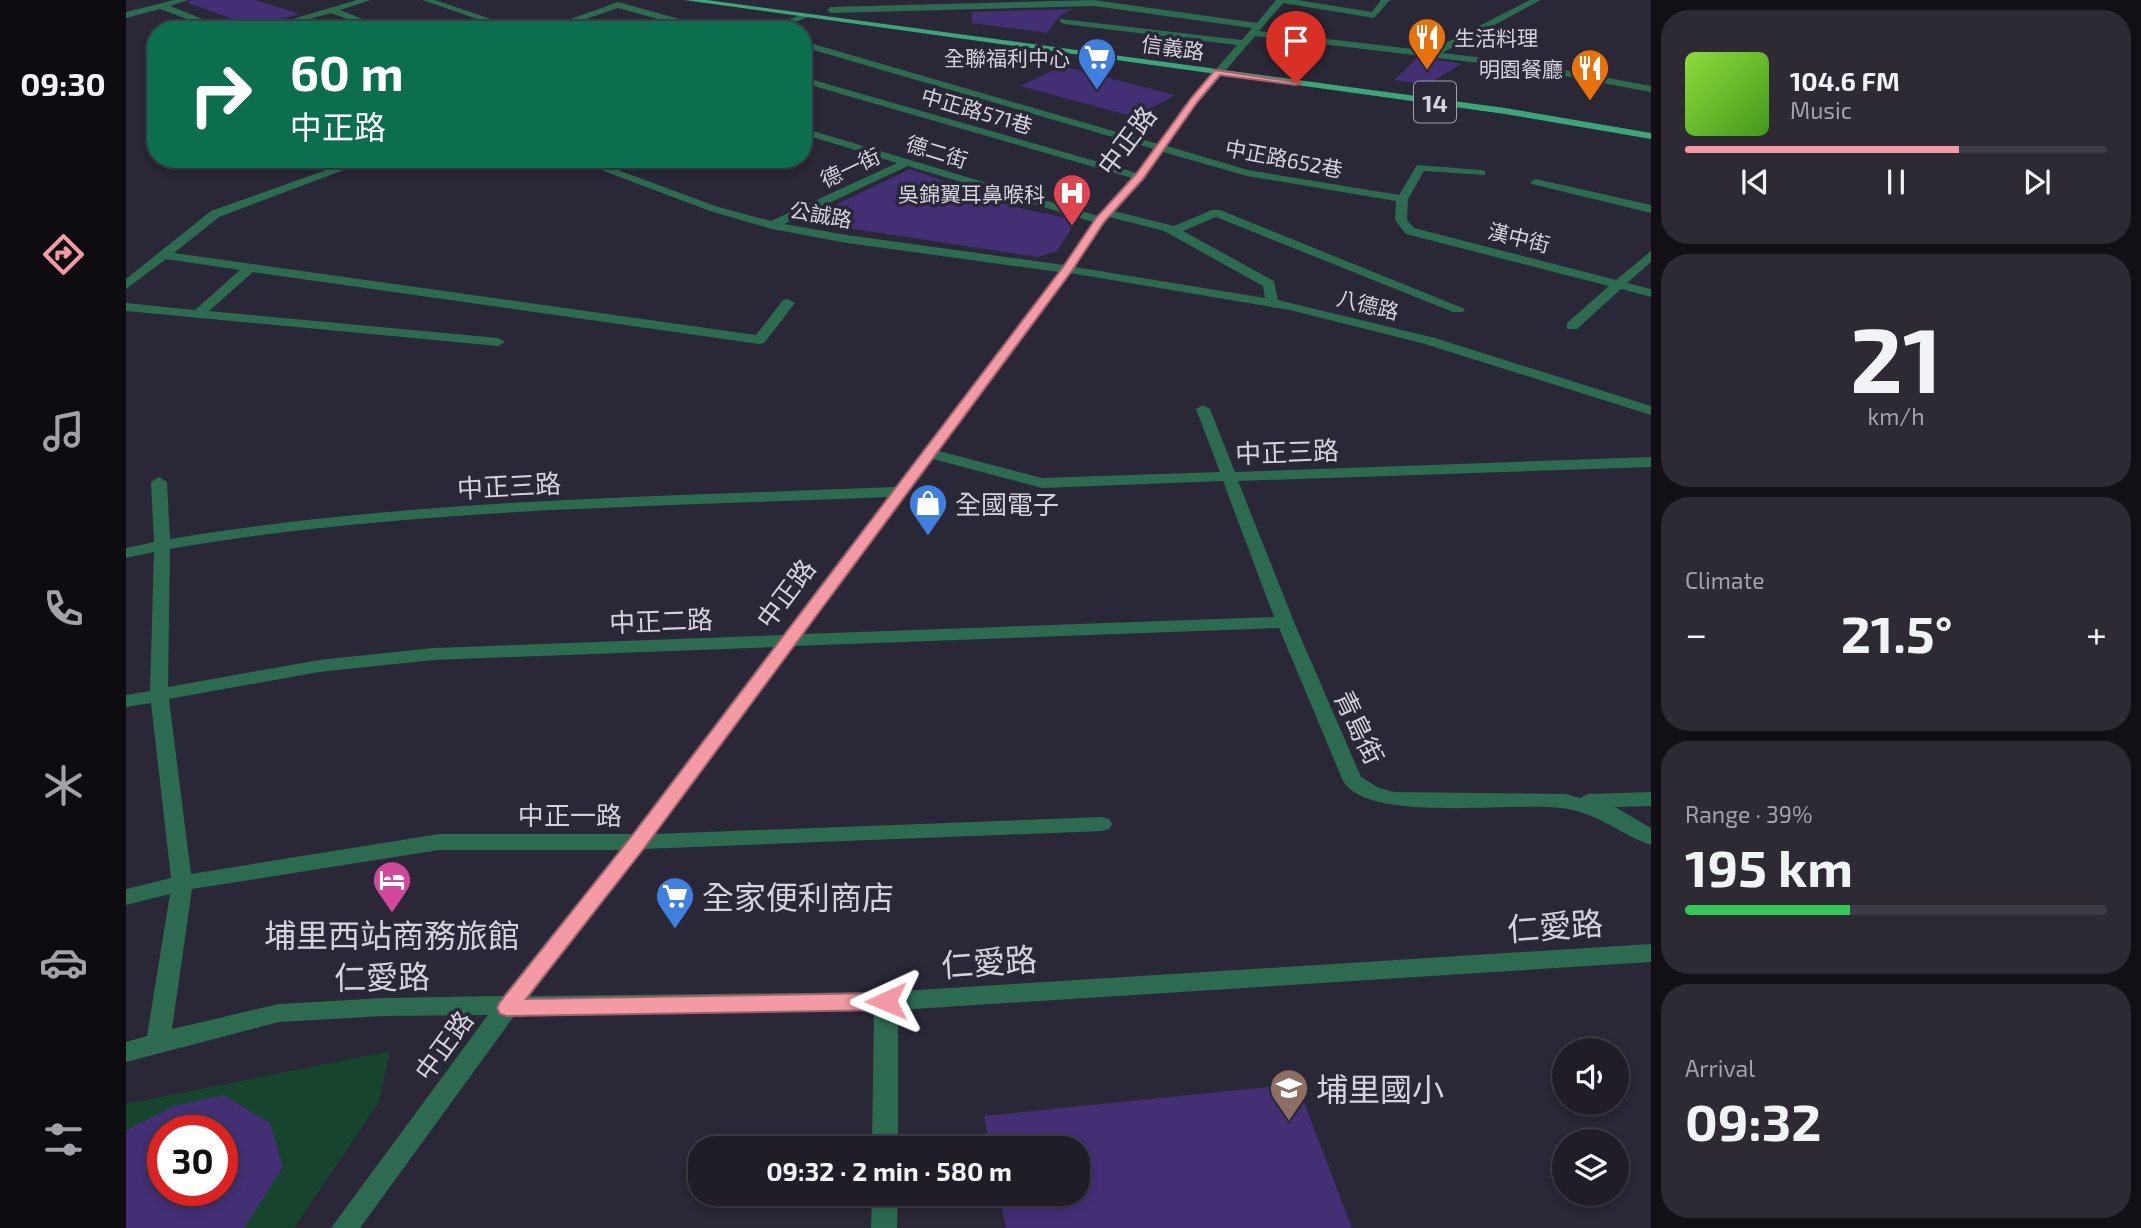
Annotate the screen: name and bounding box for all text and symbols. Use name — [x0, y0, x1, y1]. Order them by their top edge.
pin — [1266, 11, 1326, 83]
restaurant icon: 生活料理 — [1406, 16, 1448, 71]
icon: arrive — [1277, 22, 1315, 60]
place label: 生活料理 — [1454, 25, 1538, 50]
street label: 信義路 — [1140, 30, 1206, 64]
supermarket icon: 全聯福利中心 — [1076, 36, 1118, 91]
text: 60 m — [290, 42, 404, 101]
place label: 全聯福利中心 — [944, 45, 1070, 70]
restaurant icon: 明園餐廳 — [1569, 47, 1611, 102]
icon: right — [175, 49, 266, 140]
place label: 明園餐廳 — [1479, 56, 1563, 81]
text: 09:30 — [20, 64, 106, 102]
text: 104.6 FM — [1790, 65, 1900, 96]
street label: 中正路571巷 — [919, 82, 1035, 138]
road number: 14 — [1414, 82, 1456, 122]
text: Music — [1790, 96, 1852, 124]
street label: 中正路 — [1090, 100, 1162, 180]
text: 中正路 — [290, 107, 386, 145]
street label: 德二街 — [903, 130, 971, 172]
street label: 中正路652巷 — [1223, 134, 1345, 182]
street label: 德一街 — [816, 142, 884, 192]
icon: previous — [1736, 163, 1774, 201]
icon: pause — [1877, 163, 1915, 201]
icon: next — [2018, 163, 2056, 201]
hospital icon: 吳錦翼耳鼻喉科 — [1051, 172, 1093, 227]
place label: 吳錦翼耳鼻喉科 — [898, 181, 1045, 206]
street label: 公誠路 — [788, 196, 854, 232]
street label: 漢中街 — [1485, 217, 1553, 257]
icon: directions — [39, 230, 88, 279]
street label: 八德路 — [1334, 284, 1402, 324]
text: 21 — [1850, 302, 1942, 411]
text: km/h — [1867, 402, 1925, 430]
icon: music — [39, 407, 88, 456]
street label: 中正三路 — [1234, 434, 1340, 468]
street label: 中正三路 — [456, 467, 562, 503]
shop icon: 全國電子 — [907, 482, 949, 537]
place label: 全國電子 — [955, 488, 1059, 519]
street label: 中正路 — [749, 553, 821, 633]
text: Climate — [1685, 566, 1765, 594]
icon: phone — [39, 584, 88, 633]
text: 21.5° — [1841, 601, 1953, 663]
street label: 中正二路 — [608, 603, 714, 637]
text: − — [1685, 610, 1707, 656]
text: + — [2086, 610, 2107, 656]
street label: 青島街 — [1329, 685, 1391, 769]
icon: climate — [39, 761, 88, 810]
street label: 中正一路 — [518, 799, 622, 830]
text: Range · 39% — [1685, 800, 1813, 828]
text: 195 km — [1685, 835, 1853, 897]
hotel icon: 埔里西站商務旅館 — [371, 859, 413, 914]
supermarket icon: 全家便利商店 — [654, 875, 696, 930]
place label: 全家便利商店 — [702, 877, 894, 915]
street label: 仁愛路 — [1506, 903, 1604, 947]
place label: 埔里西站商務旅館 — [264, 915, 520, 953]
icon: car — [39, 938, 88, 987]
street label: 仁愛路 — [940, 939, 1038, 983]
street label: 仁愛路 — [334, 956, 430, 996]
position arrow — [849, 964, 923, 1038]
street label: 中正路 — [408, 1004, 478, 1086]
map controls — [1552, 1038, 1629, 1206]
button: sound — [1552, 1038, 1629, 1115]
text: Arrival — [1685, 1054, 1755, 1082]
school or university icon: 埔里國小 — [1268, 1067, 1310, 1122]
place label: 埔里國小 — [1316, 1069, 1444, 1107]
text: 09:32 — [1685, 1089, 1822, 1151]
icon: filters — [39, 1115, 88, 1164]
speed limit sign: 30 — [147, 1115, 238, 1206]
button: layers — [1552, 1129, 1629, 1206]
text: 09:32 · 2 min · 580 m — [766, 1155, 1012, 1186]

